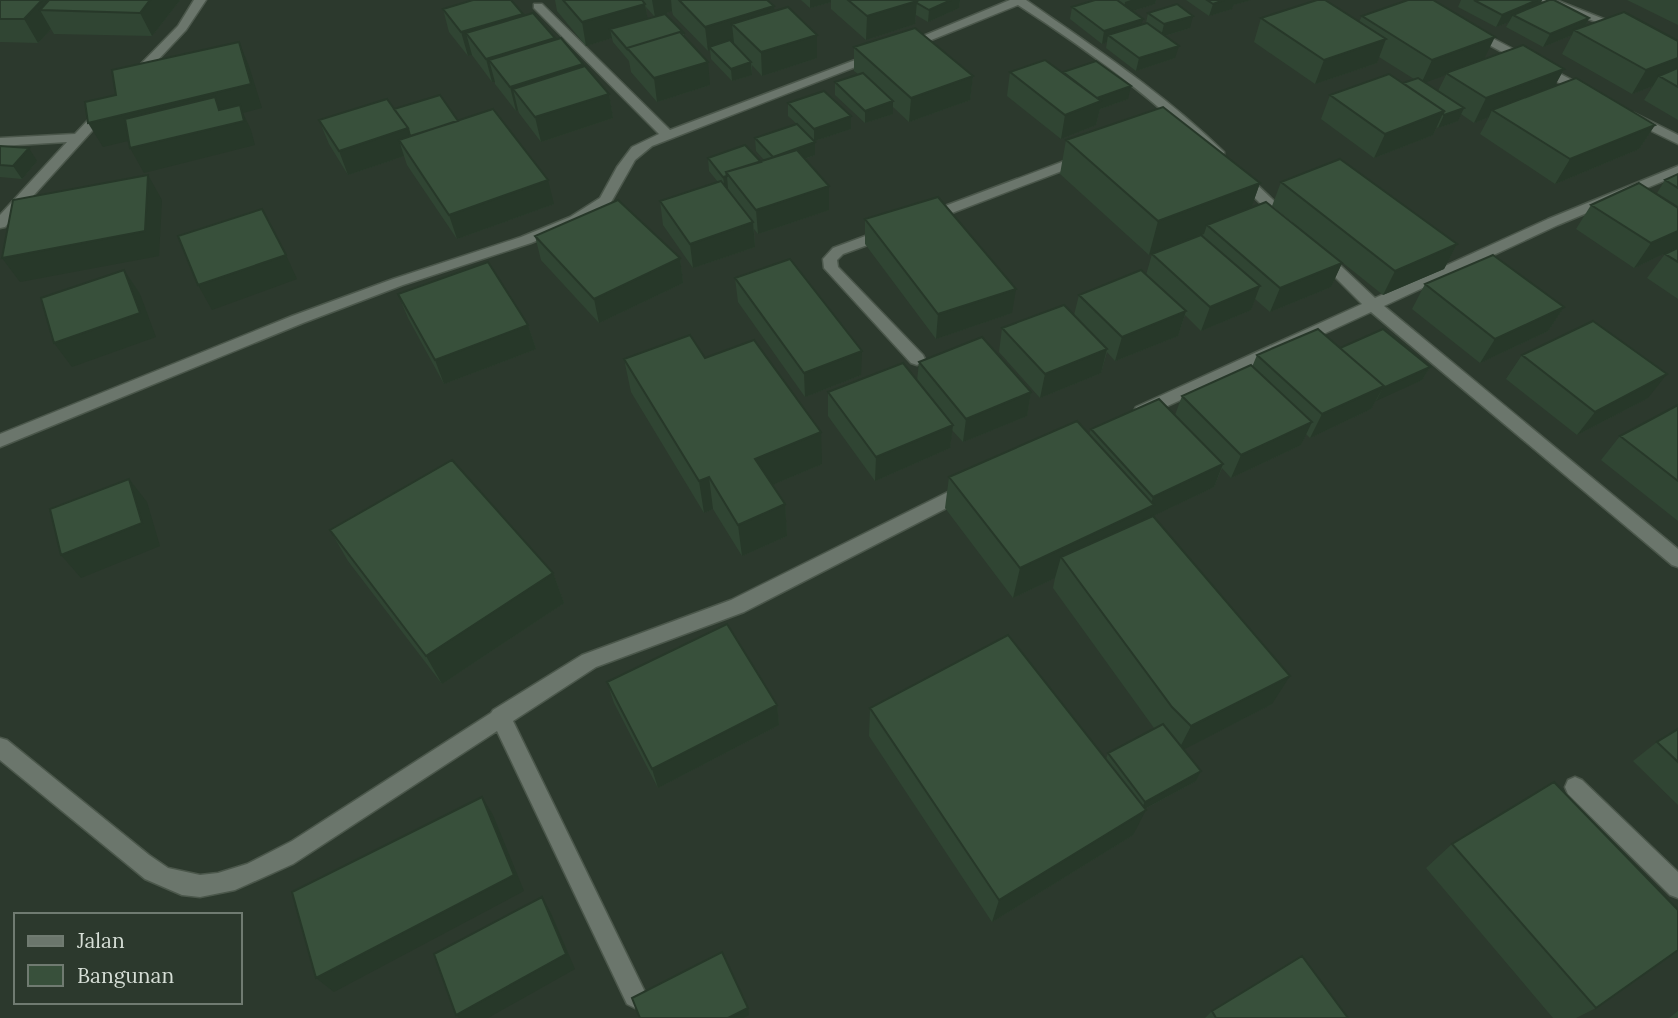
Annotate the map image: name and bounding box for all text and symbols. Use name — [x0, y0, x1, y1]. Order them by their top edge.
legend — [14, 913, 242, 1004]
text: Jalan — [76, 927, 125, 954]
text: Bangunan — [77, 962, 174, 989]

